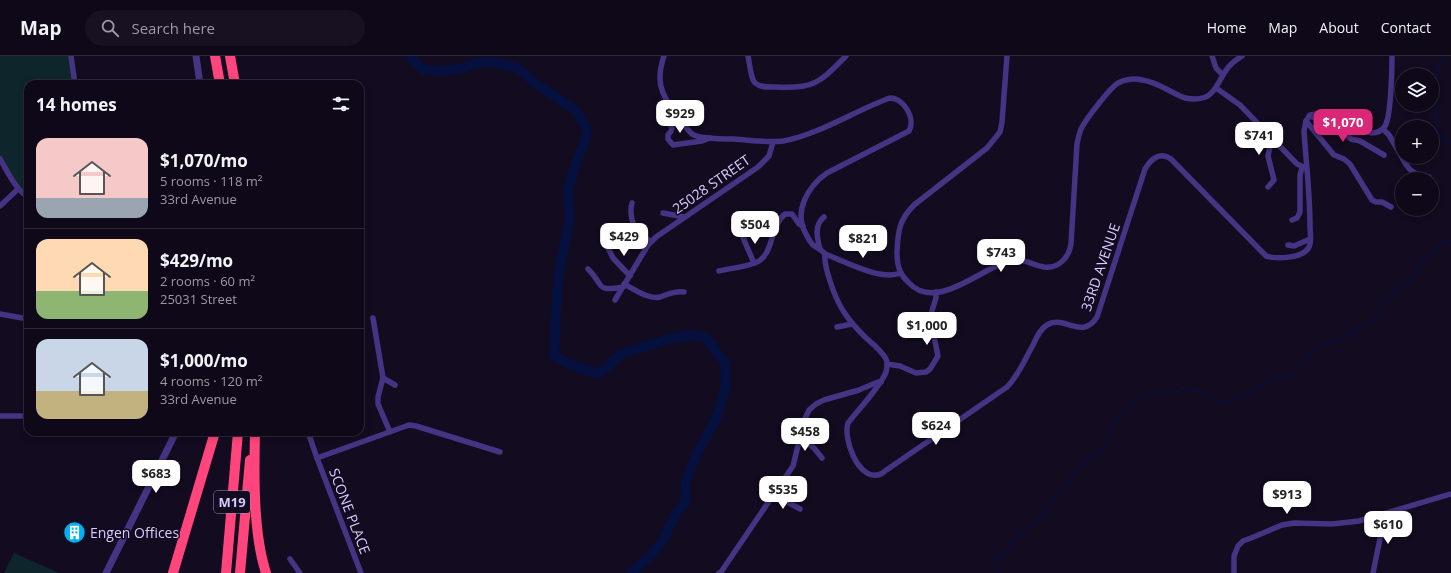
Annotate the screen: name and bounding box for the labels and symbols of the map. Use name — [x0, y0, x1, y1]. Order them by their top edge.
pin: $929 — [656, 100, 704, 134]
pin: $1,070 — [1310, 109, 1376, 143]
pin: $741 — [1235, 122, 1283, 156]
street label: 25028 STREET — [668, 150, 754, 218]
pin: $504 — [731, 211, 779, 245]
street label: 33RD AVENUE — [1076, 220, 1124, 314]
pin: $429 — [600, 223, 648, 257]
pin: $821 — [839, 225, 887, 259]
pin: $743 — [977, 239, 1025, 273]
pin: $1,000 — [894, 312, 960, 346]
pin: $624 — [912, 412, 960, 446]
pin: $458 — [781, 418, 829, 452]
pin: $683 — [132, 460, 180, 494]
street label: SCONE PLACE — [325, 465, 375, 557]
pin: $535 — [759, 476, 807, 510]
pin: $913 — [1263, 481, 1311, 515]
road number: M19 — [214, 491, 250, 513]
pin: $610 — [1364, 511, 1412, 545]
building icon: Engen Offices — [61, 519, 87, 545]
place label: Engen Offices — [90, 523, 179, 542]

